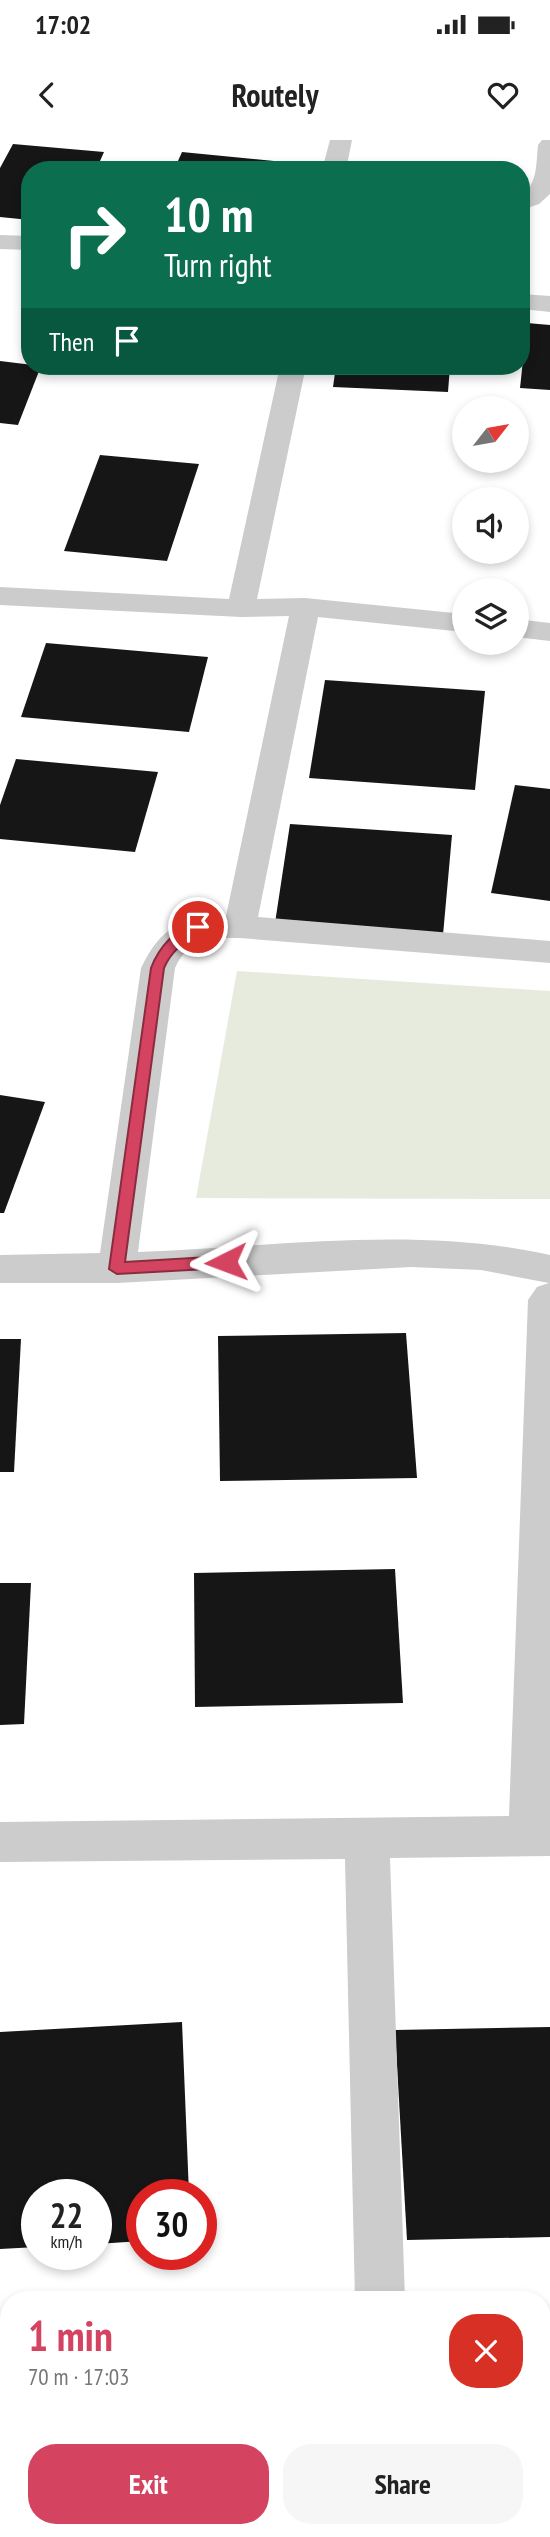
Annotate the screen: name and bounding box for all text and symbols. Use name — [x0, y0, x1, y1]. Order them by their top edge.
text: 17:02 — [35, 8, 91, 41]
text: Routely — [232, 74, 318, 116]
icon: back — [28, 76, 66, 114]
icon: heart — [484, 76, 522, 114]
text: 10 m — [164, 182, 253, 246]
icon: right — [49, 189, 140, 280]
text: Turn right — [164, 244, 272, 286]
icon: arrive — [108, 322, 146, 360]
text: Then — [49, 325, 94, 358]
north arrow — [452, 396, 528, 472]
map controls — [452, 396, 529, 655]
button: sound — [452, 487, 529, 564]
button: layers — [452, 578, 529, 655]
pin — [168, 897, 228, 957]
icon: arrive — [179, 908, 217, 946]
position arrow — [189, 1225, 263, 1299]
speed limit sign: 30 — [126, 2179, 217, 2270]
text: 22 — [50, 2192, 83, 2238]
text: km/h — [51, 2230, 82, 2253]
text: 1 min — [28, 2308, 113, 2363]
button: close — [449, 2314, 523, 2388]
text: 70 m · 17:03 — [28, 2362, 129, 2391]
button: Exit — [28, 2444, 269, 2524]
button: Share — [283, 2444, 523, 2524]

